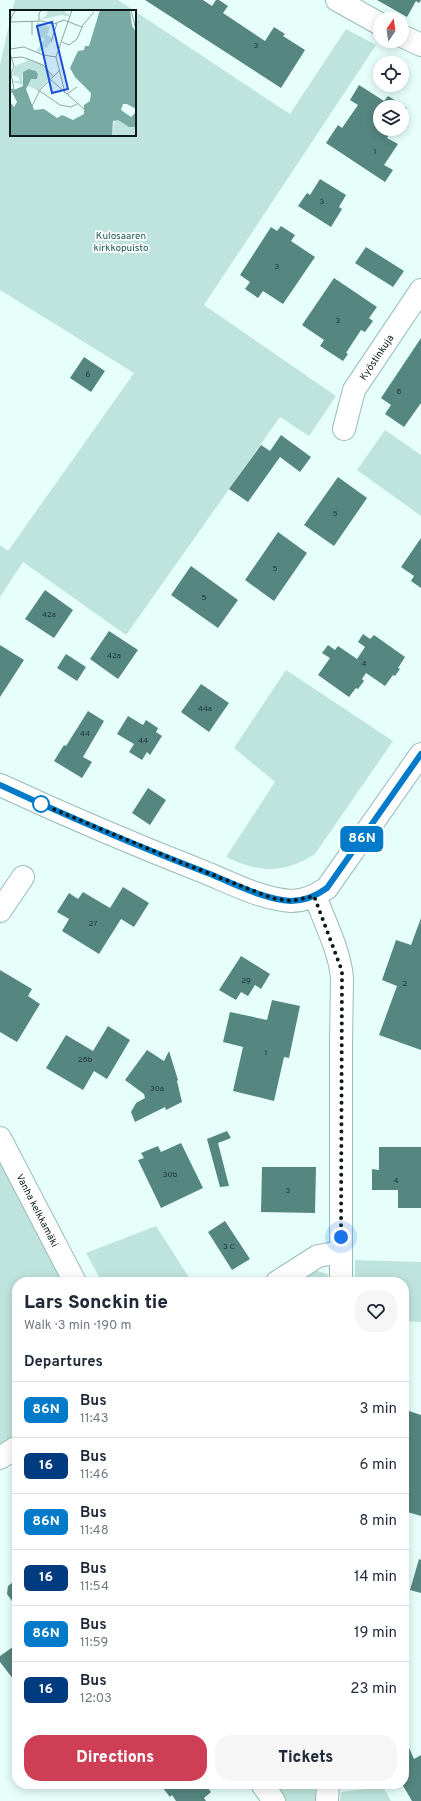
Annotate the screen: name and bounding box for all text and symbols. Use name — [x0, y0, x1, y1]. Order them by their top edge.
inset map — [10, 10, 136, 136]
north arrow — [373, 12, 409, 48]
map controls — [373, 12, 409, 136]
house number: 3 — [254, 41, 259, 51]
button: locate — [373, 56, 409, 92]
button: layers — [373, 100, 409, 136]
house number: 1 — [374, 147, 376, 157]
house number: 3 — [320, 197, 325, 207]
park label: Kulosaaren kirkkopuisto — [93, 230, 149, 255]
house number: 3 — [275, 262, 280, 272]
house number: 3 — [336, 316, 341, 326]
street label: Kyöstinkuja — [357, 332, 397, 383]
house number: 6 — [86, 370, 91, 380]
house number: 8 — [397, 387, 402, 397]
house number: 5 — [333, 509, 338, 519]
house number: 5 — [273, 564, 278, 574]
house number: 5 — [202, 593, 207, 603]
house number: 42a — [42, 610, 56, 620]
house number: 42a — [107, 651, 121, 661]
house number: 4 — [362, 659, 367, 669]
house number: 44a — [198, 704, 212, 714]
house number: 44 — [80, 729, 90, 739]
house number: 44 — [138, 736, 148, 746]
unlabelled marker — [32, 795, 50, 813]
line badge: 86N — [339, 826, 385, 852]
text: 86N — [348, 830, 376, 847]
house number: 27 — [89, 919, 98, 929]
house number: 29 — [241, 976, 251, 986]
house number: 2 — [403, 979, 408, 989]
house number: 1 — [265, 1048, 267, 1058]
house number: 28b — [78, 1055, 93, 1065]
house number: 30a — [150, 1084, 164, 1094]
house number: 30b — [163, 1170, 178, 1180]
street label: Vanha kelkkamäki — [13, 1172, 61, 1249]
house number: 4 — [394, 1176, 399, 1186]
house number: 3 — [286, 1186, 291, 1196]
your location — [331, 1227, 351, 1247]
house number: 3 C — [223, 1242, 235, 1252]
button: heart — [355, 1290, 397, 1332]
text: Lars Sonckin tie — [24, 1291, 168, 1315]
text: Walk · 3 min · 190 m — [24, 1318, 131, 1334]
text: Departures — [24, 1353, 103, 1372]
text: Bus — [80, 1392, 107, 1411]
text: 3 min — [359, 1400, 397, 1419]
text: 86N — [32, 1401, 60, 1418]
text: 11:43 — [80, 1411, 109, 1427]
text: Bus — [80, 1448, 107, 1467]
text: 6 min — [360, 1456, 397, 1475]
text: 16 — [39, 1457, 53, 1474]
text: 11:46 — [80, 1467, 108, 1483]
text: Bus — [80, 1504, 107, 1523]
text: 8 min — [359, 1512, 397, 1531]
text: 86N — [32, 1513, 60, 1530]
text: 11:48 — [80, 1523, 109, 1539]
text: Bus — [80, 1560, 107, 1579]
text: 14 min — [354, 1568, 397, 1587]
text: 16 — [39, 1569, 53, 1586]
text: 11:54 — [80, 1579, 109, 1595]
text: Bus — [80, 1616, 107, 1635]
text: 19 min — [354, 1624, 397, 1643]
text: 86N — [32, 1625, 60, 1642]
text: 11:59 — [80, 1635, 108, 1651]
text: Bus — [80, 1672, 107, 1691]
text: 23 min — [350, 1680, 397, 1699]
text: 16 — [39, 1681, 53, 1698]
text: 12:03 — [80, 1691, 112, 1707]
button: Directions — [24, 1735, 207, 1781]
button: Tickets — [215, 1735, 397, 1781]

